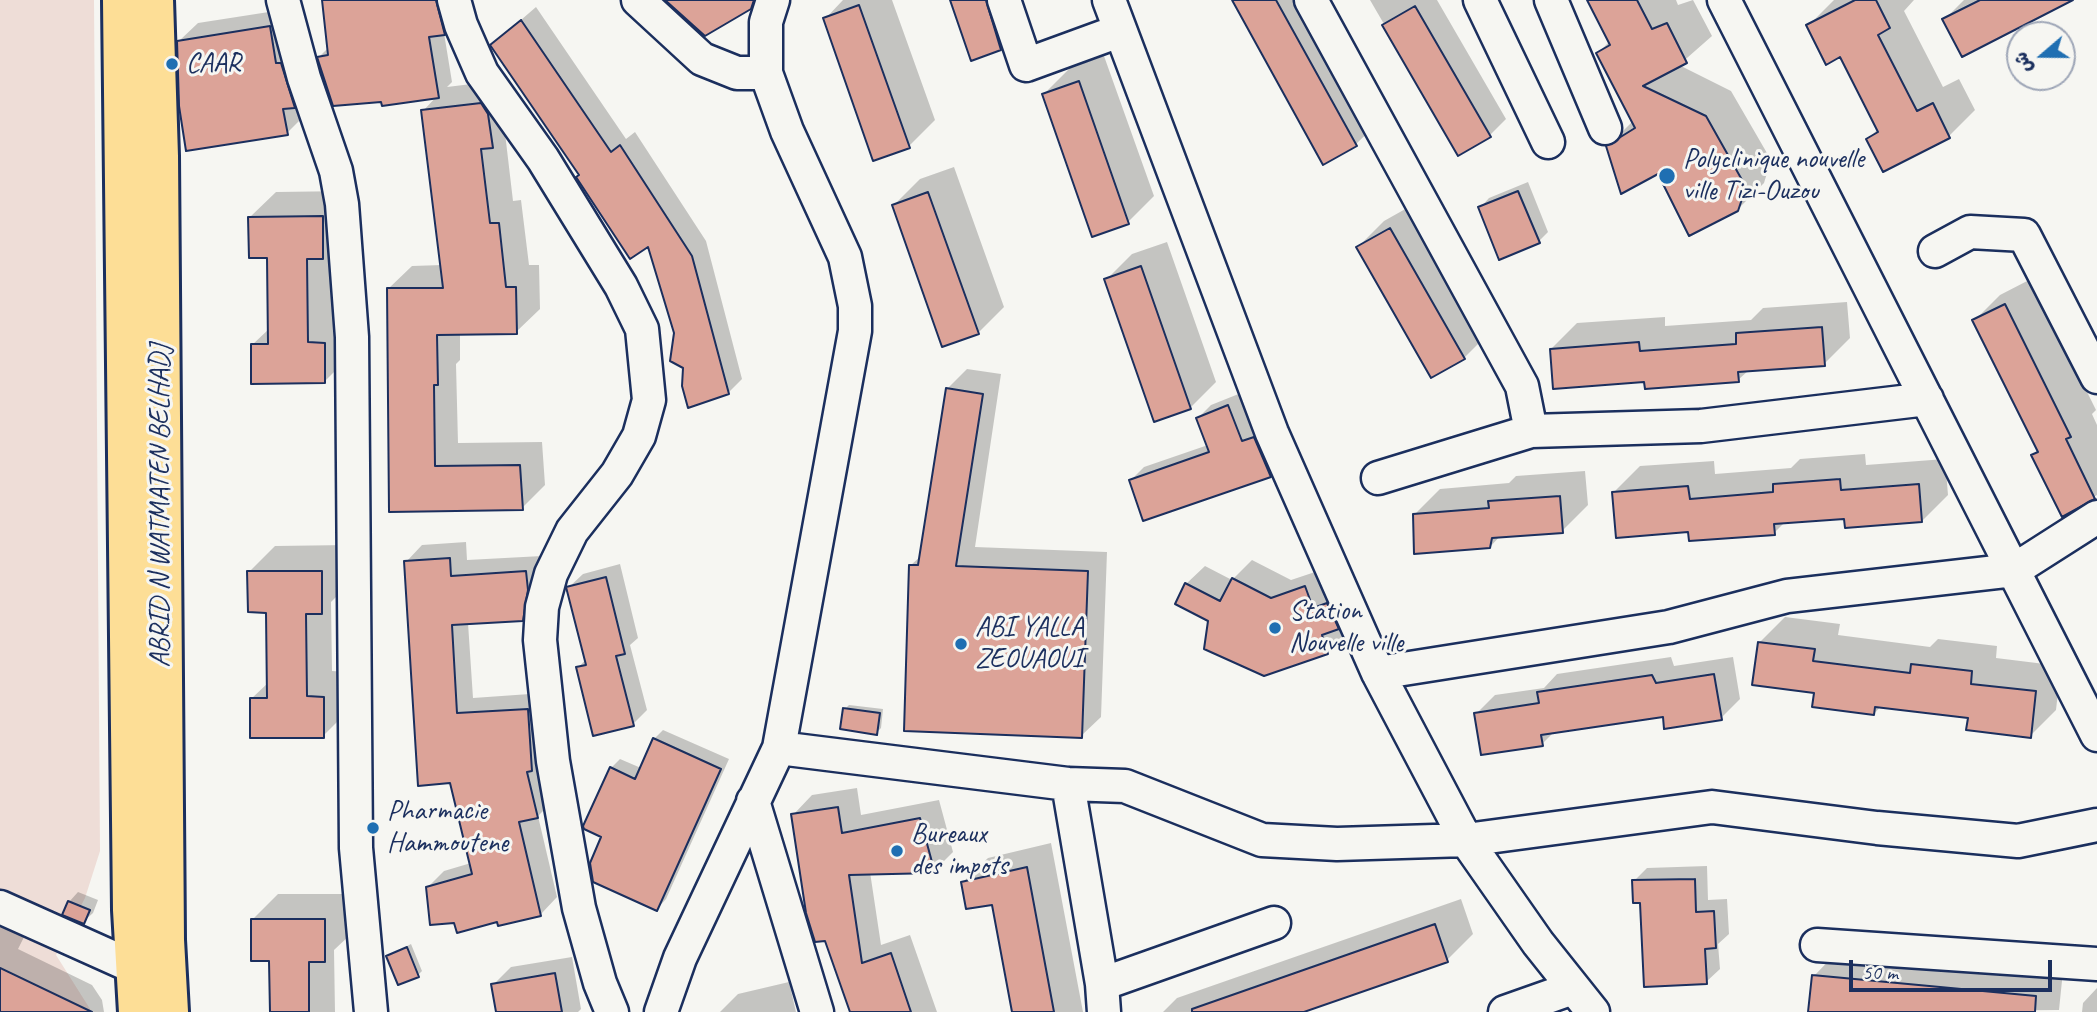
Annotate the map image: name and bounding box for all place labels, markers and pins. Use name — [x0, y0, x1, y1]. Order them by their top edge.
place label: CAAR — [186, 47, 240, 81]
marker: CAAR — [164, 56, 180, 72]
place label: Polyclinique nouvelle ville Tizi-Ouzou — [1683, 143, 1864, 209]
marker: Polyclinique nouvelle ville Tizi-Ouzou — [1657, 166, 1677, 186]
place label: Station Nouvelle ville — [1289, 595, 1403, 661]
place label: ABI YALLA ZEOUAOUI — [975, 611, 1084, 677]
marker: Station Nouvelle ville — [1267, 620, 1283, 636]
marker: ABI YALLA ZEOUAOUI — [953, 636, 969, 652]
place label: Pharmacie Hammoutene — [387, 795, 508, 861]
place label: Bureaux des impots — [911, 818, 1008, 884]
marker: Pharmacie Hammoutene — [365, 820, 381, 836]
marker: Bureaux des impots — [889, 843, 905, 859]

